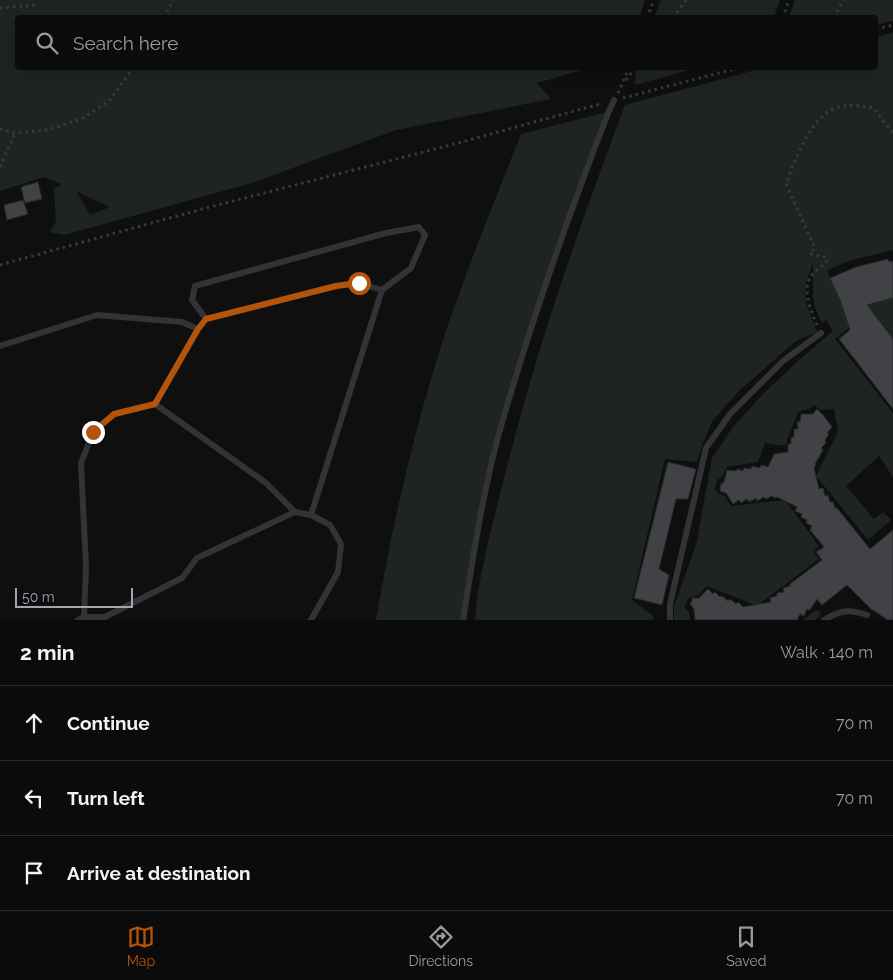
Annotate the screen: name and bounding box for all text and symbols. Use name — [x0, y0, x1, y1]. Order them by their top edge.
search box — [15, 15, 878, 70]
icon: search — [33, 29, 61, 57]
text: Search here — [73, 32, 179, 54]
route start — [348, 272, 371, 295]
route end — [82, 421, 105, 444]
scale bar — [15, 585, 132, 608]
text: 50 m — [22, 589, 55, 605]
text: 2 min — [20, 640, 74, 665]
text: Walk · 140 m — [780, 643, 873, 662]
icon: ahead — [20, 709, 48, 737]
text: Continue — [67, 712, 150, 734]
text: 70 m — [836, 714, 873, 733]
icon: left — [20, 784, 48, 812]
text: Turn left — [67, 787, 144, 809]
text: 70 m — [836, 789, 873, 808]
icon: arrive — [20, 859, 48, 887]
text: Arrive at destination — [67, 862, 251, 884]
tab: Map — [127, 923, 155, 969]
tab: Directions — [408, 923, 473, 969]
tab: Saved — [726, 923, 766, 969]

